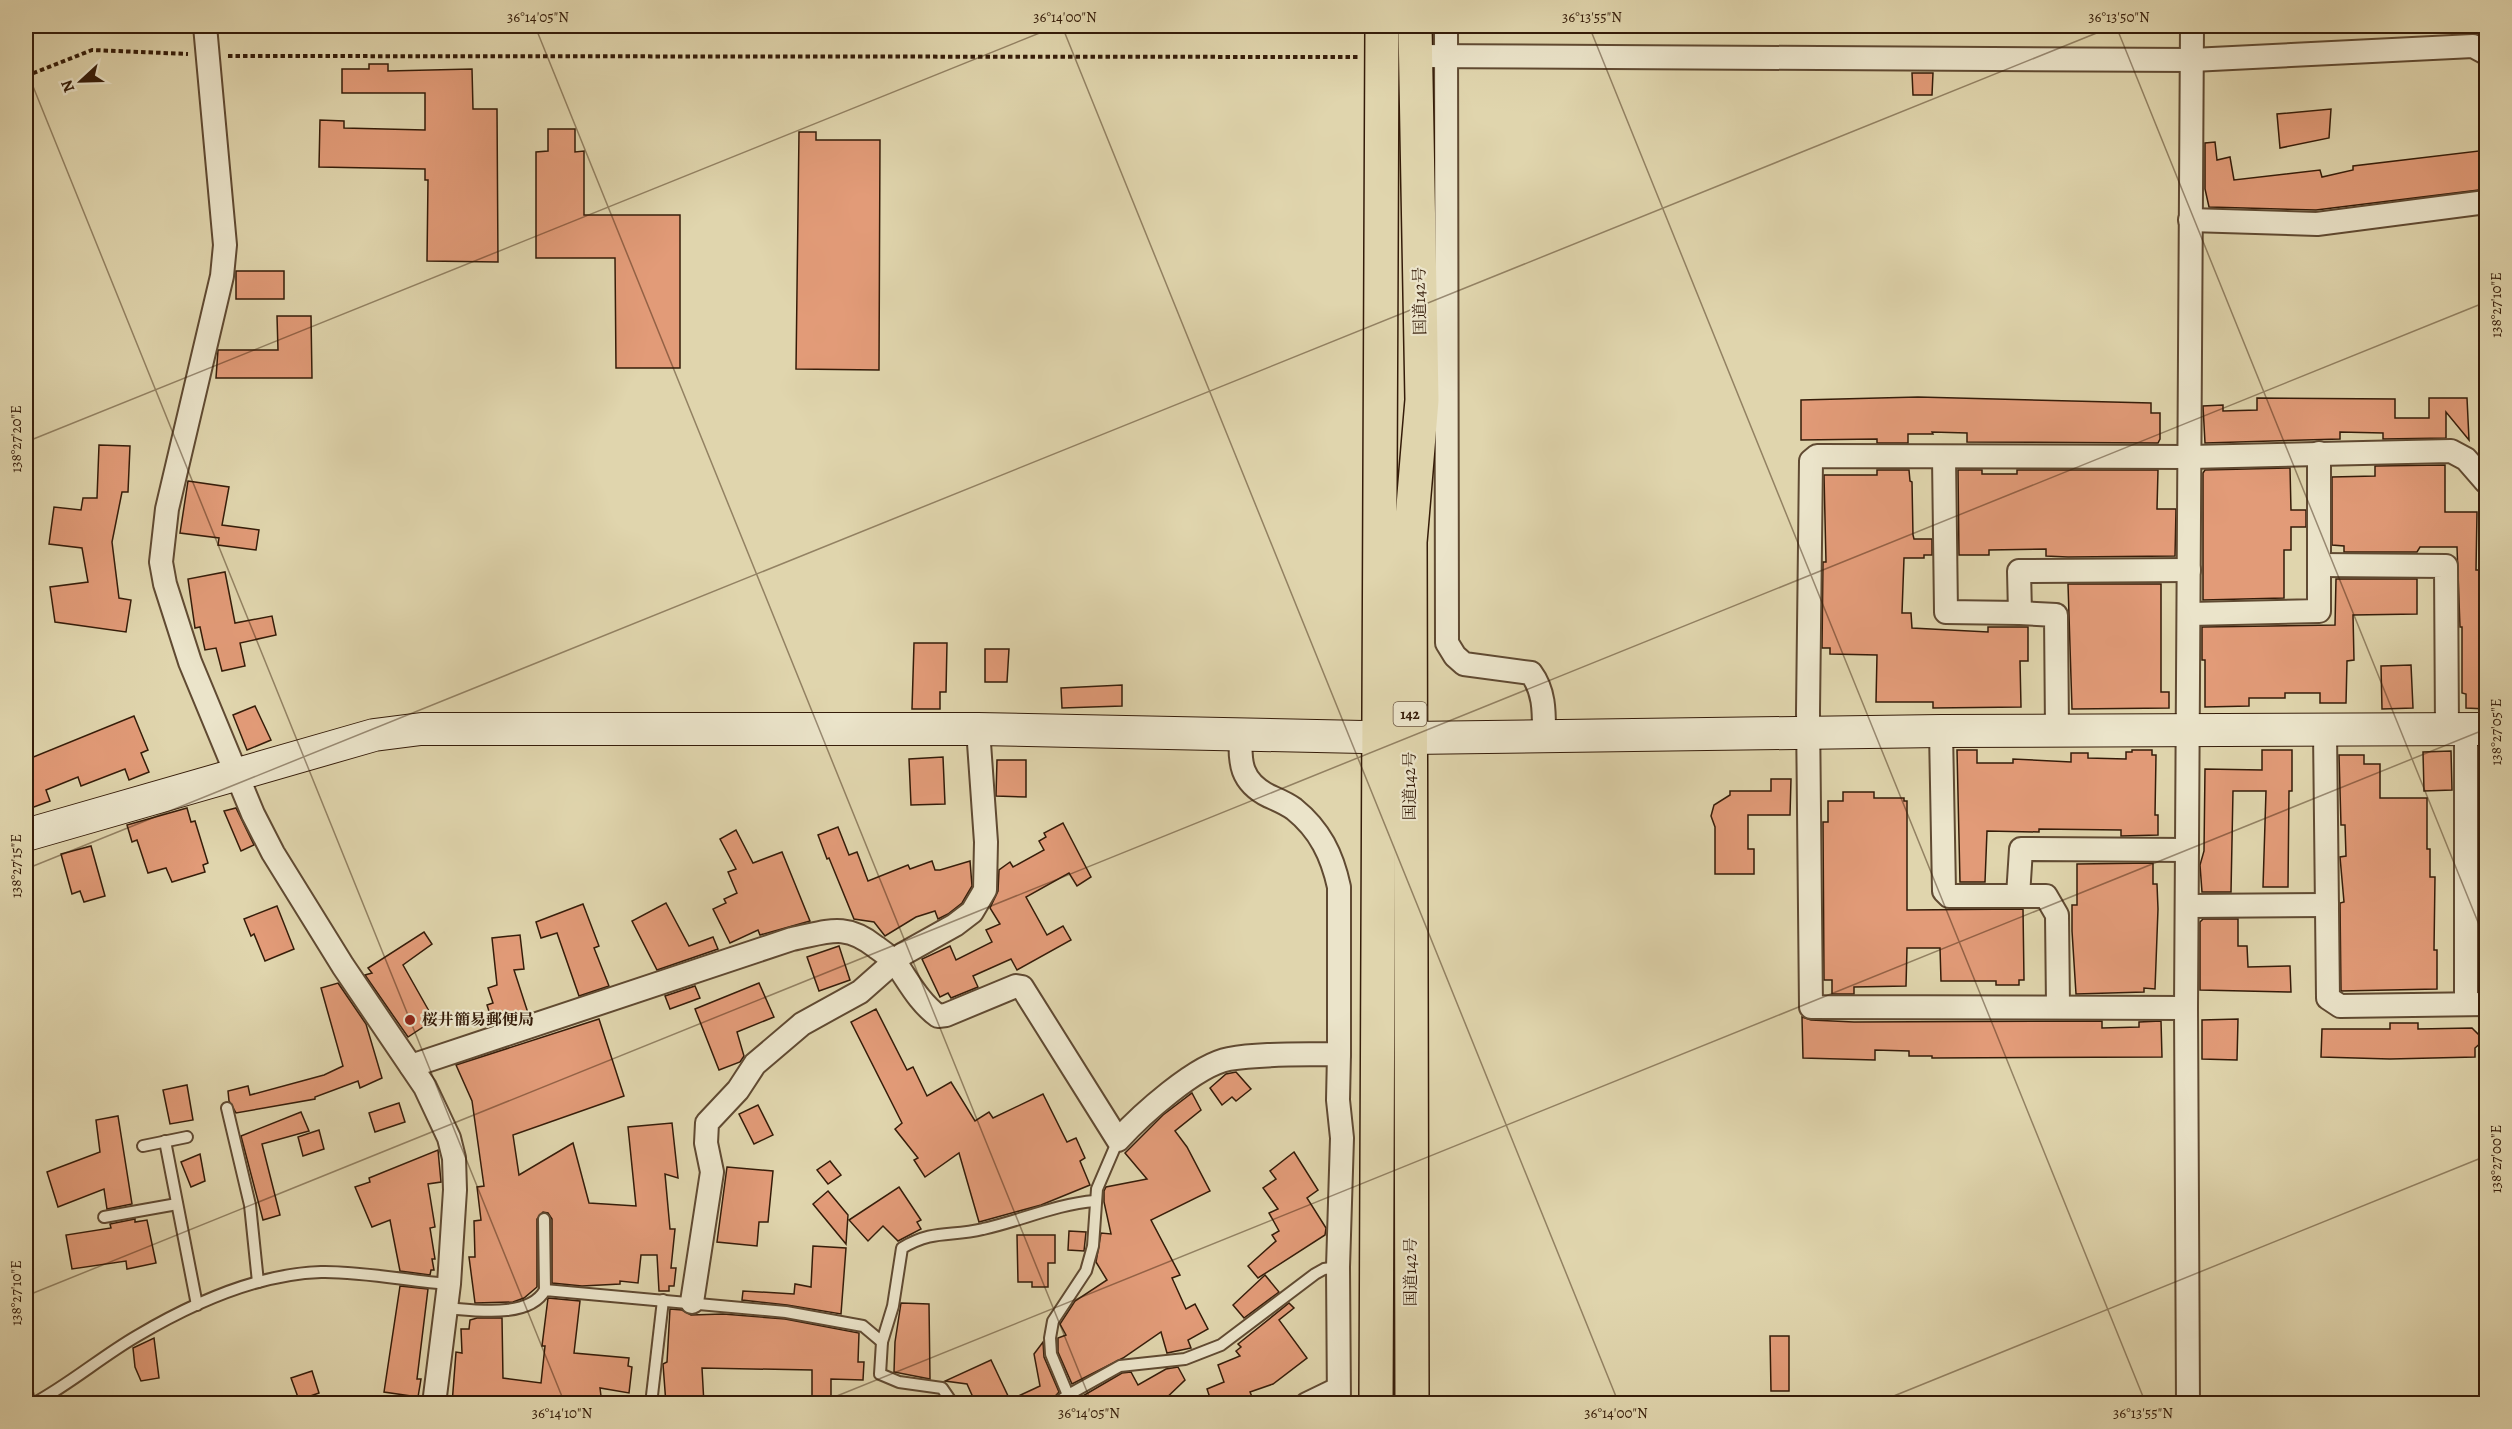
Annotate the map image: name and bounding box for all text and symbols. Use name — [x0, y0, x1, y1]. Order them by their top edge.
text: 36°14'05"N — [507, 7, 569, 27]
text: 36°14'00"N — [1033, 7, 1097, 27]
text: 36°13'55"N — [1562, 7, 1622, 27]
text: 36°13'50"N — [2088, 7, 2150, 27]
north arrow — [51, 51, 111, 111]
text: N — [56, 76, 80, 96]
street label: 国道142号 — [1408, 267, 1432, 335]
text: 138°27'10"E — [2486, 272, 2506, 338]
text: 138°27'20"E — [6, 405, 26, 473]
text: 138°27'05"E — [2486, 698, 2506, 766]
road number: 142 — [1394, 702, 1426, 726]
street label: 国道142号 — [1399, 752, 1421, 820]
text: 138°27'15"E — [6, 834, 26, 898]
place label: 桜井簡易郵便局 — [422, 1009, 534, 1031]
marker: 桜井簡易郵便局 — [403, 1013, 417, 1027]
text: 138°27'00"E — [2486, 1125, 2506, 1193]
street label: 国道142号 — [1400, 1238, 1422, 1306]
text: 138°27'10"E — [6, 1260, 26, 1326]
text: 36°14'10"N — [532, 1403, 593, 1423]
text: 36°14'05"N — [1058, 1403, 1120, 1423]
text: 36°14'00"N — [1584, 1403, 1648, 1423]
text: 36°13'55"N — [2113, 1403, 2173, 1423]

